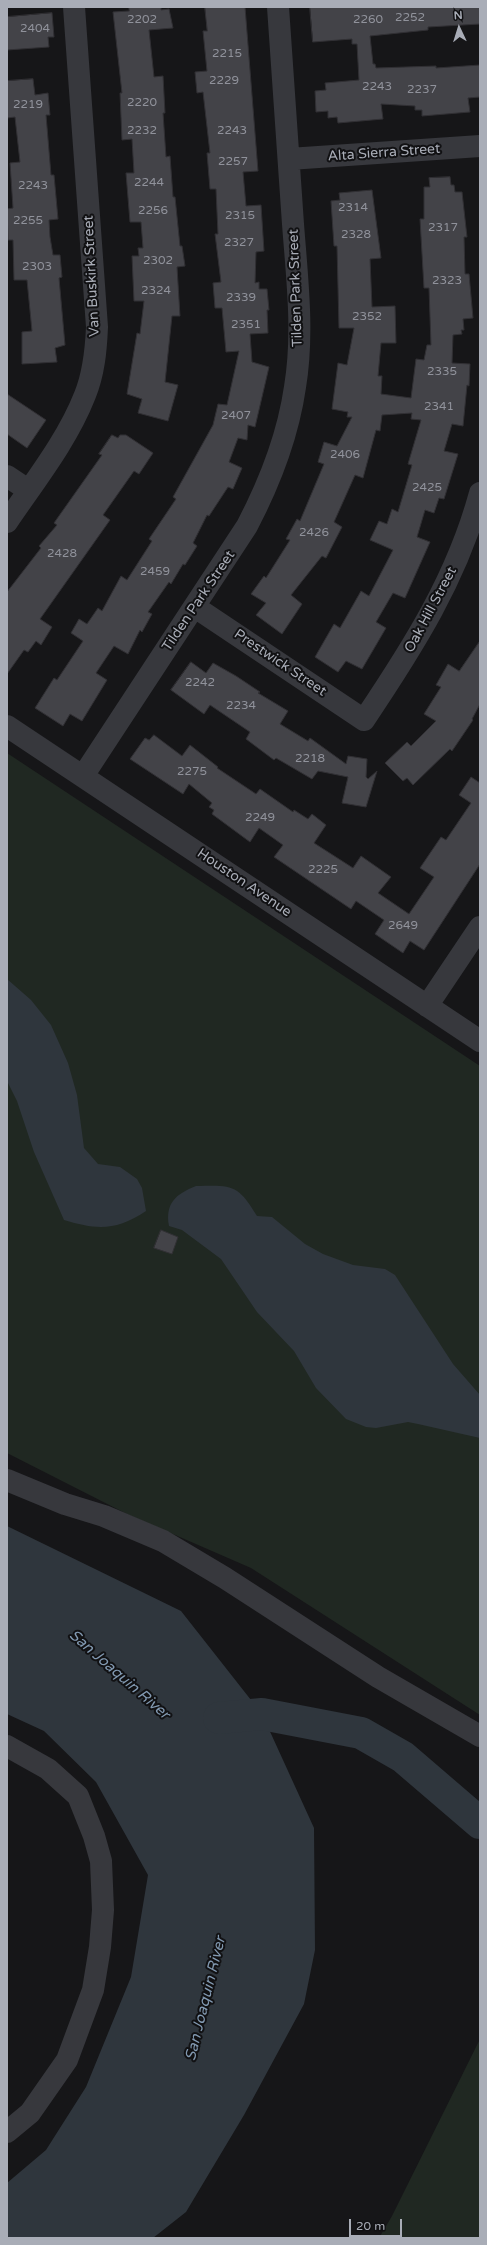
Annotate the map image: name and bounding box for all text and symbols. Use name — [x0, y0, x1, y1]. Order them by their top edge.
north arrow — [439, 8, 479, 48]
text: N — [453, 9, 463, 22]
house number: 2252 — [395, 11, 425, 25]
house number: 2202 — [127, 13, 157, 27]
house number: 2260 — [353, 13, 383, 27]
house number: 2404 — [20, 22, 50, 36]
house number: 2215 — [212, 47, 242, 61]
house number: 2229 — [209, 74, 239, 88]
house number: 2243 — [362, 80, 392, 94]
house number: 2237 — [407, 83, 437, 97]
house number: 2220 — [127, 96, 157, 110]
house number: 2219 — [13, 98, 43, 112]
house number: 2232 — [127, 124, 157, 138]
house number: 2243 — [217, 124, 247, 138]
street label: Alta Sierra Street — [327, 141, 441, 165]
house number: 2257 — [218, 155, 248, 169]
house number: 2244 — [134, 176, 164, 190]
house number: 2243 — [18, 179, 48, 193]
house number: 2314 — [338, 201, 368, 215]
house number: 2256 — [138, 204, 168, 218]
house number: 2315 — [225, 209, 255, 223]
house number: 2255 — [13, 214, 43, 228]
street label: Van Buskirk Street — [80, 215, 104, 337]
house number: 2317 — [428, 221, 458, 235]
house number: 2328 — [341, 228, 371, 242]
street label: Tilden Park Street — [286, 229, 306, 347]
house number: 2327 — [224, 236, 254, 250]
house number: 2302 — [143, 254, 173, 268]
house number: 2303 — [22, 260, 52, 274]
house number: 2323 — [432, 274, 462, 288]
house number: 2324 — [141, 284, 171, 298]
house number: 2339 — [226, 291, 256, 305]
house number: 2352 — [352, 310, 382, 324]
house number: 2351 — [231, 318, 261, 332]
house number: 2335 — [427, 365, 457, 379]
house number: 2341 — [424, 400, 454, 414]
house number: 2407 — [221, 409, 251, 423]
house number: 2406 — [330, 448, 360, 462]
house number: 2425 — [412, 481, 442, 495]
house number: 2426 — [299, 526, 329, 540]
house number: 2428 — [47, 547, 77, 561]
street label: Tilden Park Street — [159, 547, 239, 655]
street label: Oak Hill Street — [401, 564, 461, 656]
house number: 2459 — [140, 565, 170, 579]
street label: Prestwick Street — [231, 626, 329, 700]
house number: 2242 — [185, 676, 215, 690]
house number: 2234 — [226, 699, 256, 713]
house number: 2218 — [295, 752, 325, 766]
house number: 2275 — [177, 765, 207, 779]
house number: 2249 — [245, 811, 275, 825]
street label: Houston Avenue — [194, 845, 294, 921]
house number: 2225 — [308, 863, 338, 877]
house number: 2649 — [388, 919, 418, 933]
water label: San Joaquin River — [65, 1627, 173, 1723]
water label: San Joaquin River — [182, 1935, 230, 2063]
scale bar — [351, 2211, 404, 2237]
text: 20 m — [356, 2219, 385, 2233]

